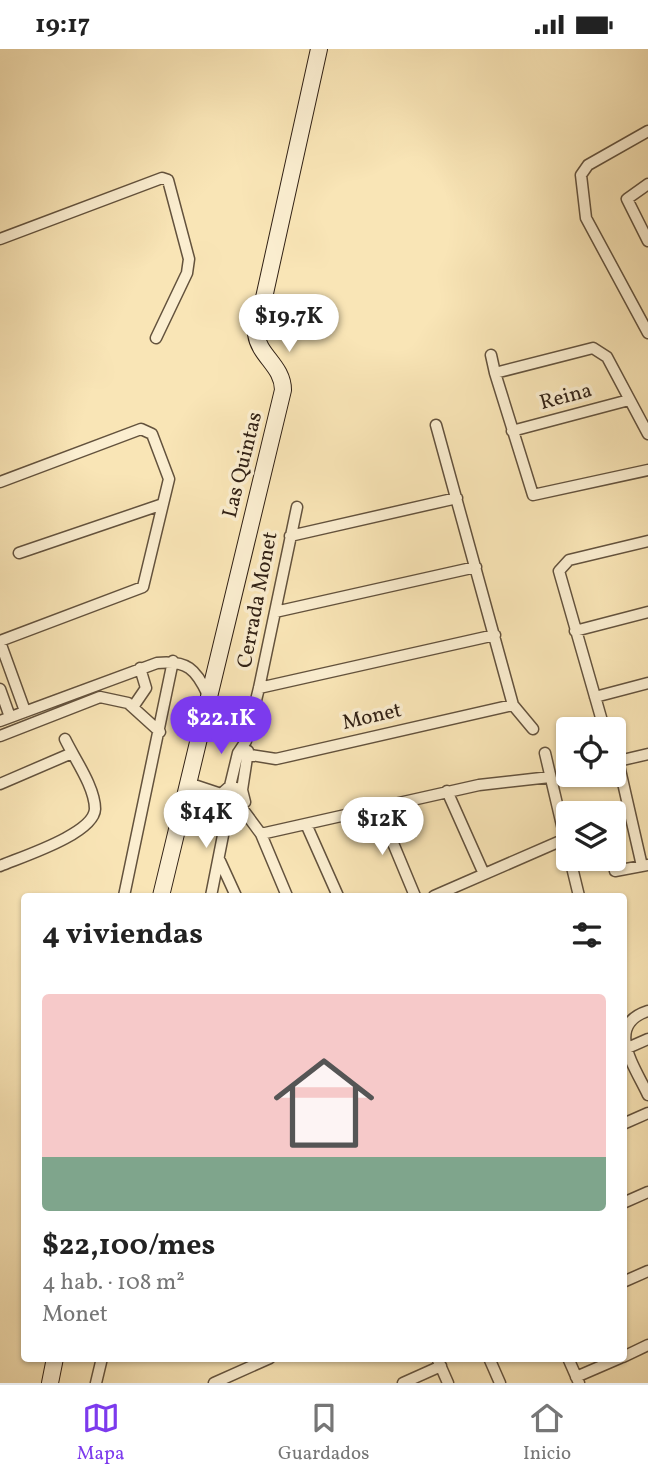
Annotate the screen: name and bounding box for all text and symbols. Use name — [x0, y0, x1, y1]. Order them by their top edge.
text: 19:17 — [35, 7, 90, 43]
pin: $19.7K — [232, 295, 346, 354]
text: $19.7K — [255, 301, 323, 333]
street label: Reina — [537, 376, 595, 418]
street label: Las Quintas — [216, 409, 270, 521]
street label: Cerrada Monet — [231, 529, 285, 671]
street label: Monet — [339, 696, 405, 738]
pin: $22.1K — [164, 697, 278, 756]
text: $22.1K — [186, 703, 256, 735]
map controls — [556, 717, 626, 871]
button: locate — [556, 717, 626, 787]
pin: $14K — [165, 791, 247, 850]
text: $14K — [180, 797, 232, 829]
pin: $12K — [341, 797, 423, 857]
button: layers — [556, 801, 626, 871]
text: $12K — [357, 804, 407, 836]
text: 4 viviendas — [42, 914, 203, 956]
icon: filters — [568, 916, 606, 954]
icon: home — [261, 1040, 387, 1166]
text: $22,100/mes — [42, 1225, 215, 1267]
text: 4 hab. · 108 m² — [42, 1267, 185, 1299]
text: Monet — [42, 1299, 108, 1331]
tab: Mapa — [77, 1399, 124, 1467]
tab: Guardados — [278, 1399, 369, 1467]
tab: Inicio — [523, 1399, 571, 1467]

